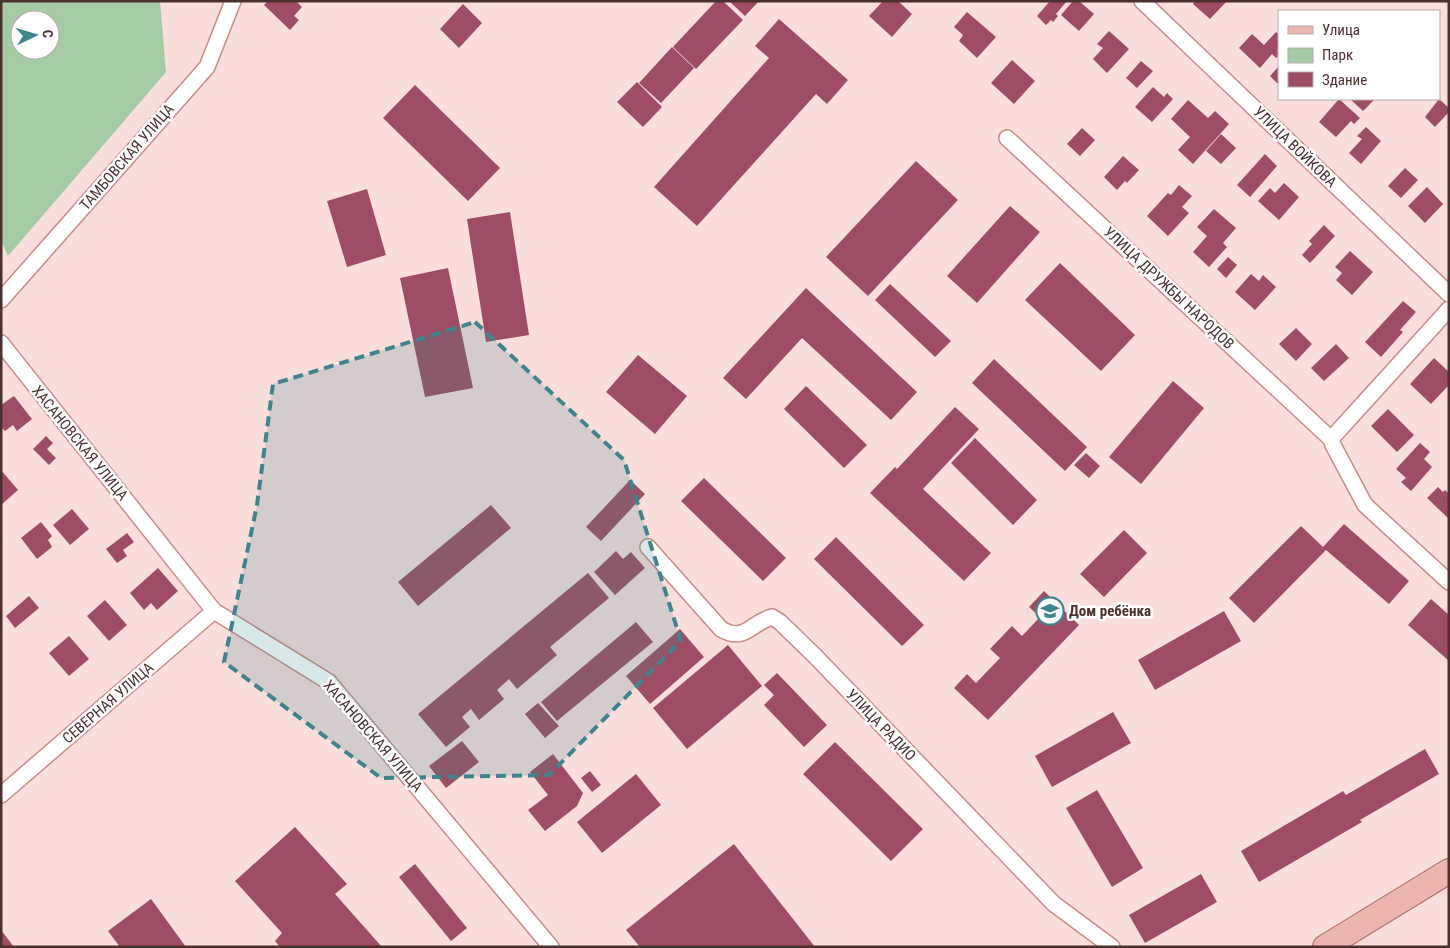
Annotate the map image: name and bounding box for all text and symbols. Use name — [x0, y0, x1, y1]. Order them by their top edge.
north arrow — [10, 10, 60, 60]
legend — [1278, 10, 1440, 100]
text: Улица — [1322, 21, 1360, 39]
text: С — [40, 29, 56, 39]
text: Парк — [1322, 46, 1353, 64]
text: Здание — [1322, 71, 1367, 89]
street label: ТАМБОВСКАЯ УЛИЦА — [76, 100, 178, 214]
street label: УЛИЦА ВОЙКОВА — [1250, 103, 1341, 191]
street label: УЛИЦА ДРУЖБЫ НАРОДОВ — [1100, 223, 1238, 353]
street label: ХАСАНОВСКАЯ УЛИЦА — [28, 382, 132, 504]
school or university icon: Дом ребёнка — [1035, 596, 1065, 626]
place label: Дом ребёнка — [1069, 602, 1151, 620]
street label: СЕВЕРНАЯ УЛИЦА — [59, 658, 157, 747]
street label: ХАСАНОВСКАЯ УЛИЦА — [319, 676, 427, 796]
street label: УЛИЦА РАДИО — [842, 685, 920, 765]

